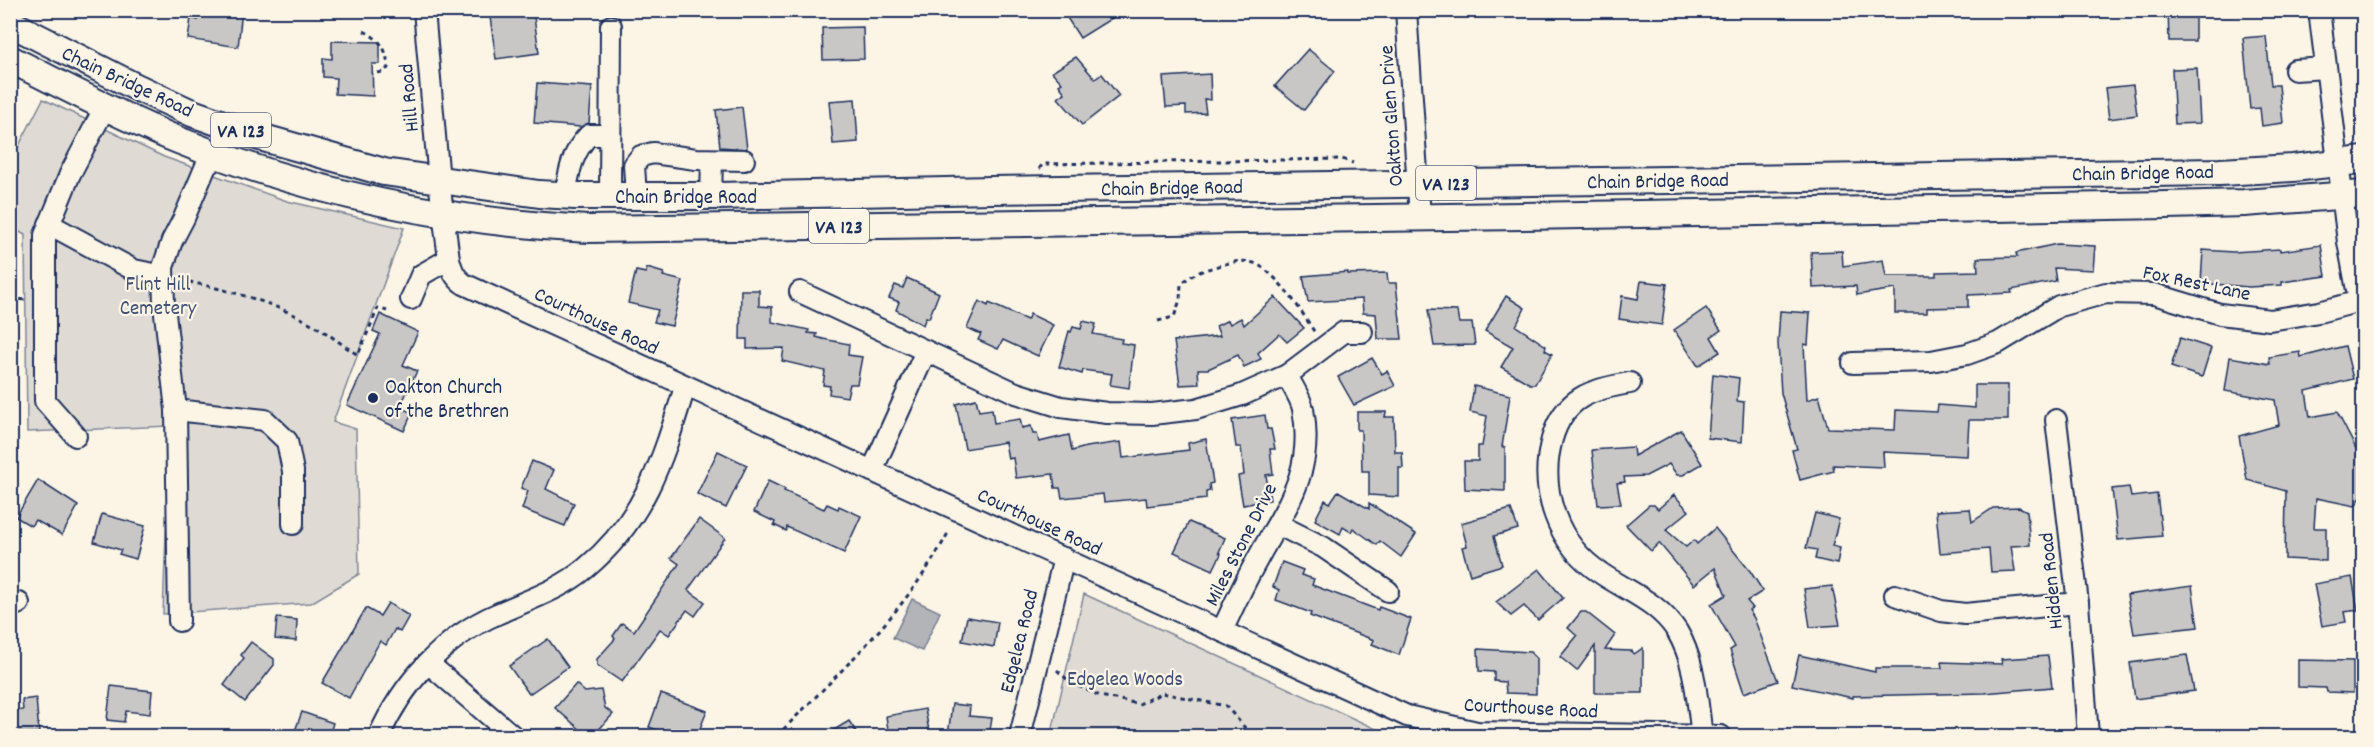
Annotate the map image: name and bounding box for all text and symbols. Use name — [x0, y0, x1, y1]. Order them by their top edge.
street label: Chain Bridge Road — [56, 40, 197, 127]
street label: Oakton Glen Drive — [1373, 44, 1413, 188]
street label: Hill Road — [393, 62, 429, 133]
road number: VA 123 — [211, 113, 271, 147]
street label: Chain Bridge Road — [2072, 159, 2214, 191]
road number: VA 123 — [1416, 166, 1476, 200]
street label: Chain Bridge Road — [1587, 167, 1729, 199]
street label: Chain Bridge Road — [1101, 174, 1243, 206]
street label: Chain Bridge Road — [615, 184, 757, 214]
road number: VA 123 — [809, 209, 869, 243]
street label: Fox Rest Lane — [2140, 259, 2253, 311]
park label: Flint Hill Cemetery — [120, 271, 197, 325]
street label: Courthouse Road — [528, 281, 663, 365]
place label: Oakton Church of the Brethren — [385, 374, 509, 428]
marker: Oakton Church of the Brethren — [366, 391, 380, 405]
street label: Miles Stone Drive — [1199, 479, 1287, 612]
street label: Courthouse Road — [971, 482, 1106, 566]
street label: Hidden Road — [2033, 531, 2073, 631]
street label: Edgelea Road — [994, 587, 1048, 697]
park label: Edgelea Woods — [1067, 666, 1183, 696]
street label: Courthouse Road — [1463, 691, 1599, 728]

